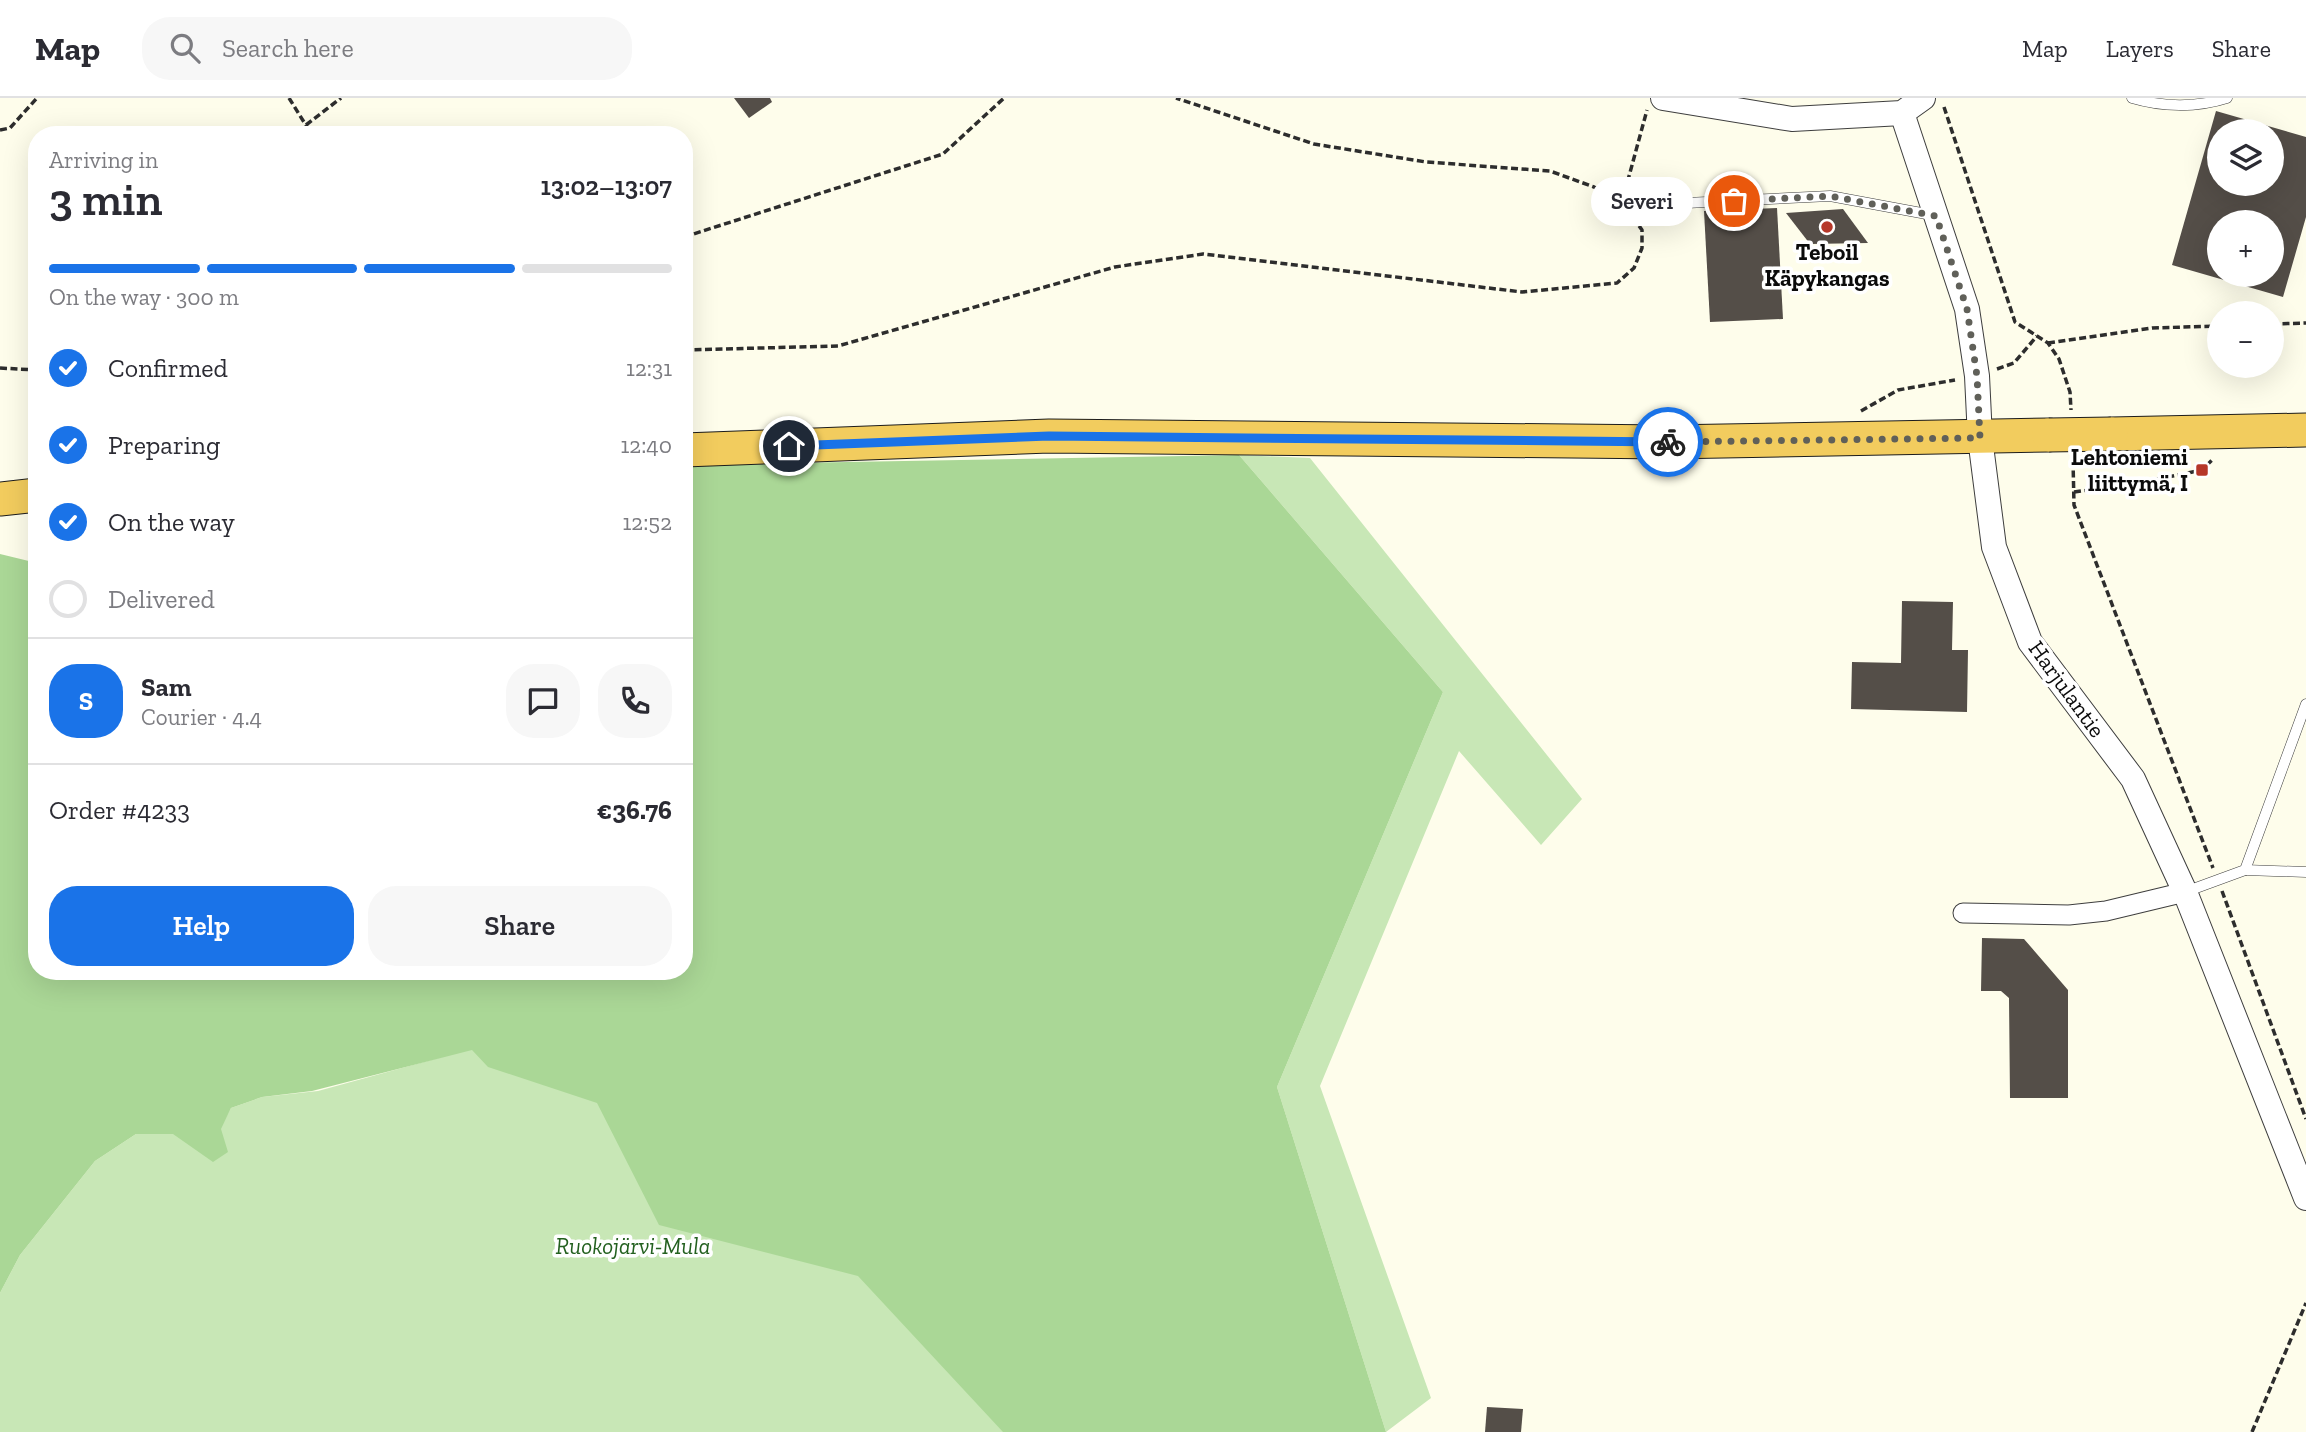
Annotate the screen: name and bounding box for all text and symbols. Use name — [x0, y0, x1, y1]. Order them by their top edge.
search box — [142, 17, 632, 80]
text: Map — [35, 29, 100, 68]
icon: search — [166, 29, 204, 67]
text: Search here — [222, 32, 354, 64]
text: Map — [2022, 34, 2068, 63]
text: Layers — [2106, 34, 2174, 63]
text: Share — [2212, 34, 2271, 63]
map controls — [2207, 119, 2284, 378]
button: layers — [2207, 119, 2284, 196]
text: Arriving in — [49, 146, 158, 174]
text: 13:02–13:07 — [540, 170, 672, 202]
pin — [1704, 171, 1764, 231]
text: 3 min — [49, 172, 162, 227]
callout: Severi — [1590, 176, 1692, 226]
icon: bag — [1715, 182, 1753, 220]
text: Severi — [1611, 187, 1673, 215]
button: + — [2207, 210, 2284, 287]
marker: Teboil Käpykangas — [1819, 219, 1835, 235]
place label: Teboil Käpykangas — [1764, 238, 1890, 292]
text: On the way · 300 m — [49, 283, 239, 311]
button: − — [2207, 301, 2284, 378]
icon: check — [49, 349, 87, 387]
text: Confirmed — [108, 352, 228, 384]
text: 12:31 — [626, 354, 672, 382]
courier — [1633, 407, 1703, 477]
pin — [759, 416, 819, 476]
icon: bike — [1649, 423, 1687, 461]
icon: check — [49, 426, 87, 464]
icon: home — [770, 427, 808, 465]
text: Preparing — [108, 429, 220, 461]
text: 12:40 — [621, 431, 672, 459]
place label: Lehtoniemi liittymä, I — [2071, 443, 2188, 497]
marker: Lehtoniemi liittymä, I — [2194, 462, 2210, 478]
icon: check — [49, 503, 87, 541]
text: On the way — [108, 506, 235, 538]
text: 12:52 — [623, 508, 672, 536]
text: Delivered — [108, 583, 215, 615]
street label: Harjulantie — [2023, 635, 2111, 743]
button: chat — [506, 664, 580, 738]
button: phone — [598, 664, 672, 738]
text: Sam — [141, 671, 191, 703]
text: S — [79, 685, 93, 717]
text: Courier · 4.4 — [141, 703, 262, 731]
text: Order #4233 — [49, 794, 190, 826]
text: €36.76 — [597, 794, 672, 826]
button: Help — [49, 886, 354, 966]
button: Share — [368, 886, 672, 966]
park label: Ruokojärvi-Mula — [556, 1232, 710, 1260]

